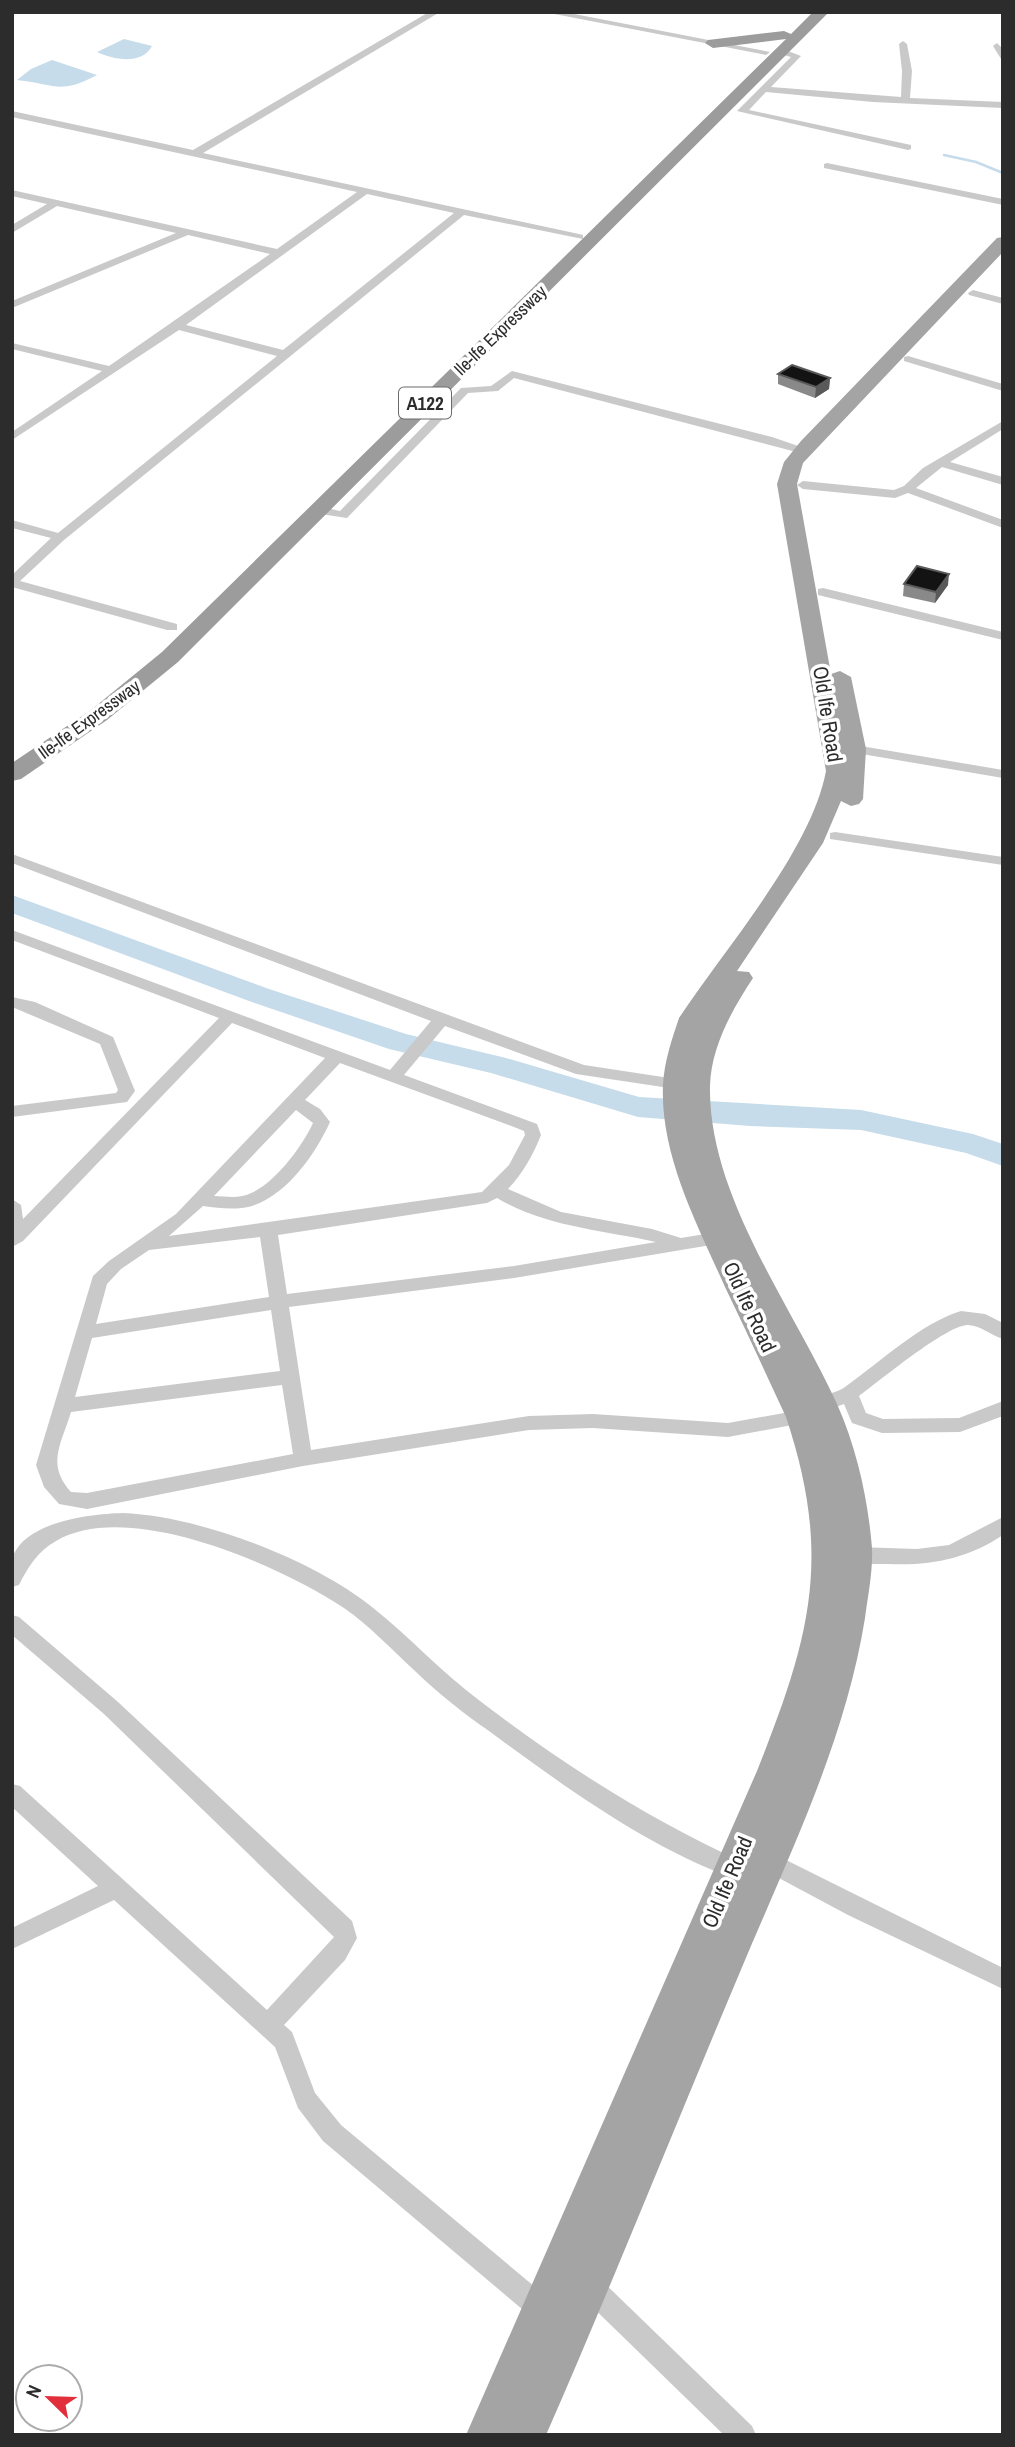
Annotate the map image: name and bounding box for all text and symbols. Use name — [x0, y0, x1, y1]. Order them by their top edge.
street label: Ile-Ife Expressway — [448, 279, 552, 381]
road number: A122 — [399, 388, 451, 418]
street label: Old Ife Road — [806, 664, 850, 764]
street label: Ile-Ife Expressway — [33, 673, 146, 765]
street label: Old Ife Road — [716, 1257, 784, 1357]
street label: Old Ife Road — [695, 1832, 759, 1932]
north arrow — [14, 2363, 84, 2433]
text: N — [19, 2381, 48, 2402]

